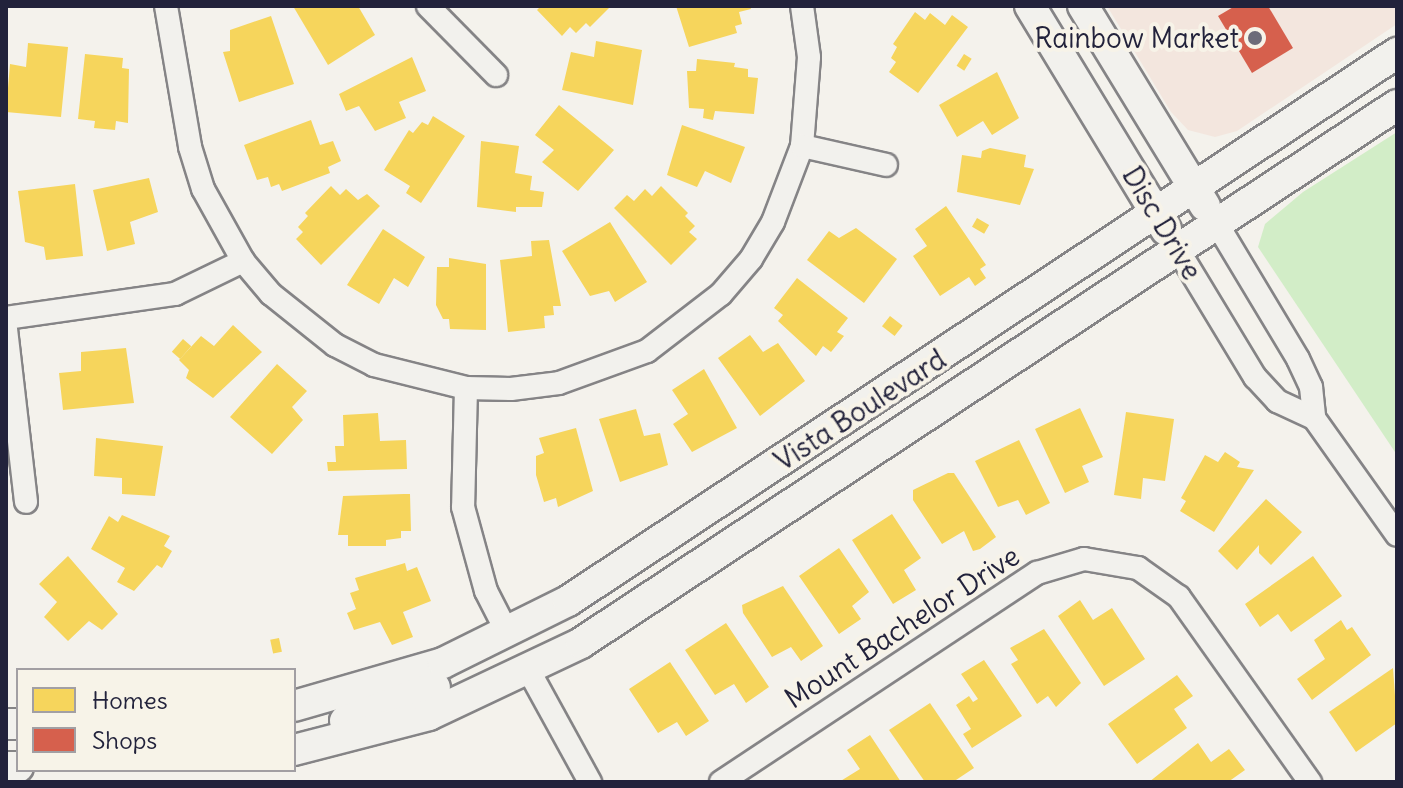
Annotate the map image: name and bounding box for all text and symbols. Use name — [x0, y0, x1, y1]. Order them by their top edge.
place label: Rainbow Market — [1034, 21, 1239, 55]
marker: Rainbow Market — [1246, 29, 1264, 47]
street label: Disc Drive — [1115, 160, 1209, 286]
street label: Vista Boulevard — [768, 342, 952, 478]
street label: Mount Bachelor Drive — [779, 539, 1025, 715]
legend — [16, 668, 296, 772]
text: Homes — [92, 685, 168, 715]
text: Shops — [92, 725, 157, 755]

